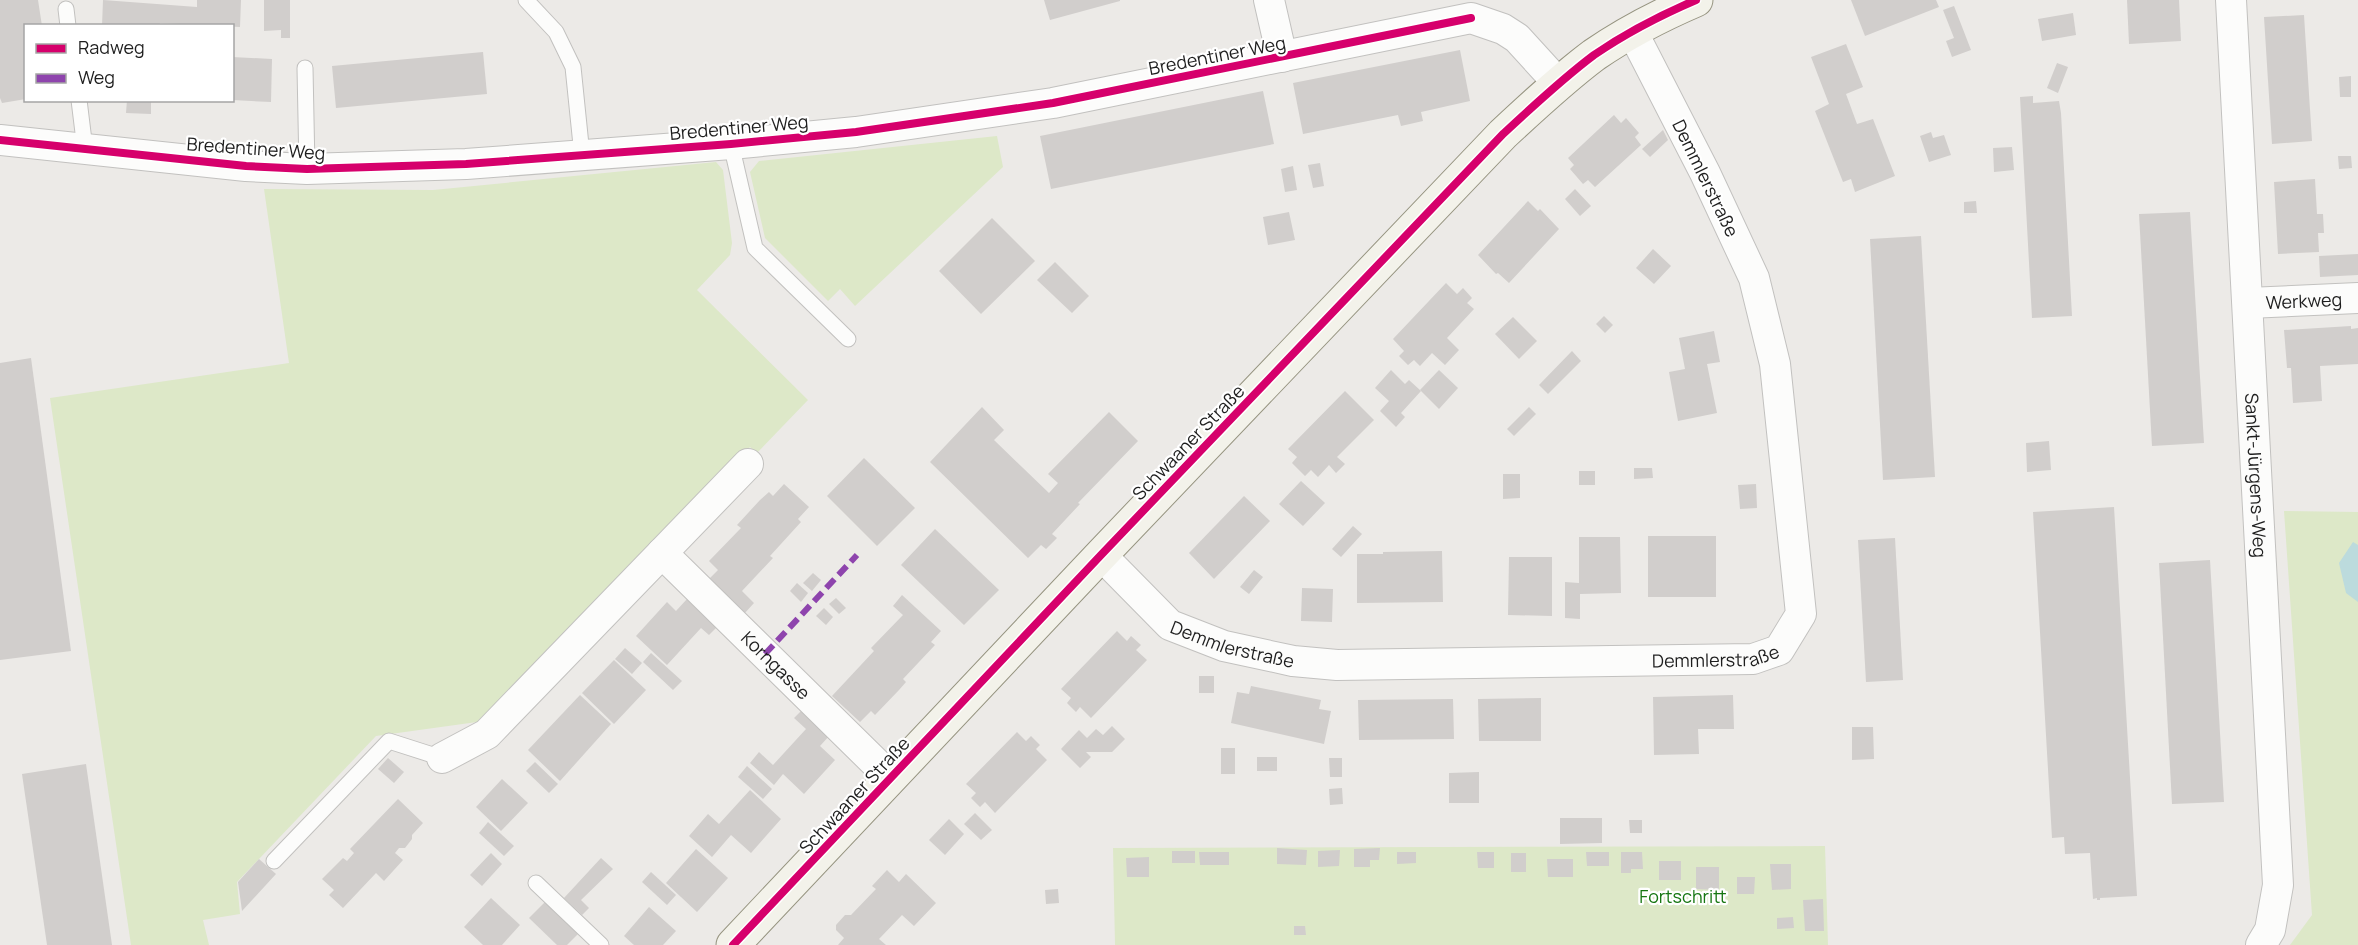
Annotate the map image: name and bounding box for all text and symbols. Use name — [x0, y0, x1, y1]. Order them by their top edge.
legend — [24, 24, 234, 102]
street label: Bredentiner Weg — [1146, 30, 1288, 80]
text: Radweg — [78, 35, 145, 59]
text: Weg — [78, 65, 115, 89]
street label: Bredentiner Weg — [669, 109, 809, 145]
street label: Demmlerstraße — [1667, 115, 1745, 241]
street label: Bredentiner Weg — [186, 131, 326, 165]
street label: Werkweg — [2265, 287, 2343, 314]
street label: Schwaaner Straße — [1127, 379, 1249, 505]
street label: Sankt-Jürgens-Weg — [2240, 392, 2273, 558]
street label: Demmlerstraße — [1167, 614, 1297, 673]
street label: Korngasse — [736, 626, 816, 705]
street label: Demmlerstraße — [1652, 639, 1782, 672]
street label: Schwaaner Straße — [793, 731, 915, 859]
park label: Fortschritt — [1639, 884, 1727, 908]

